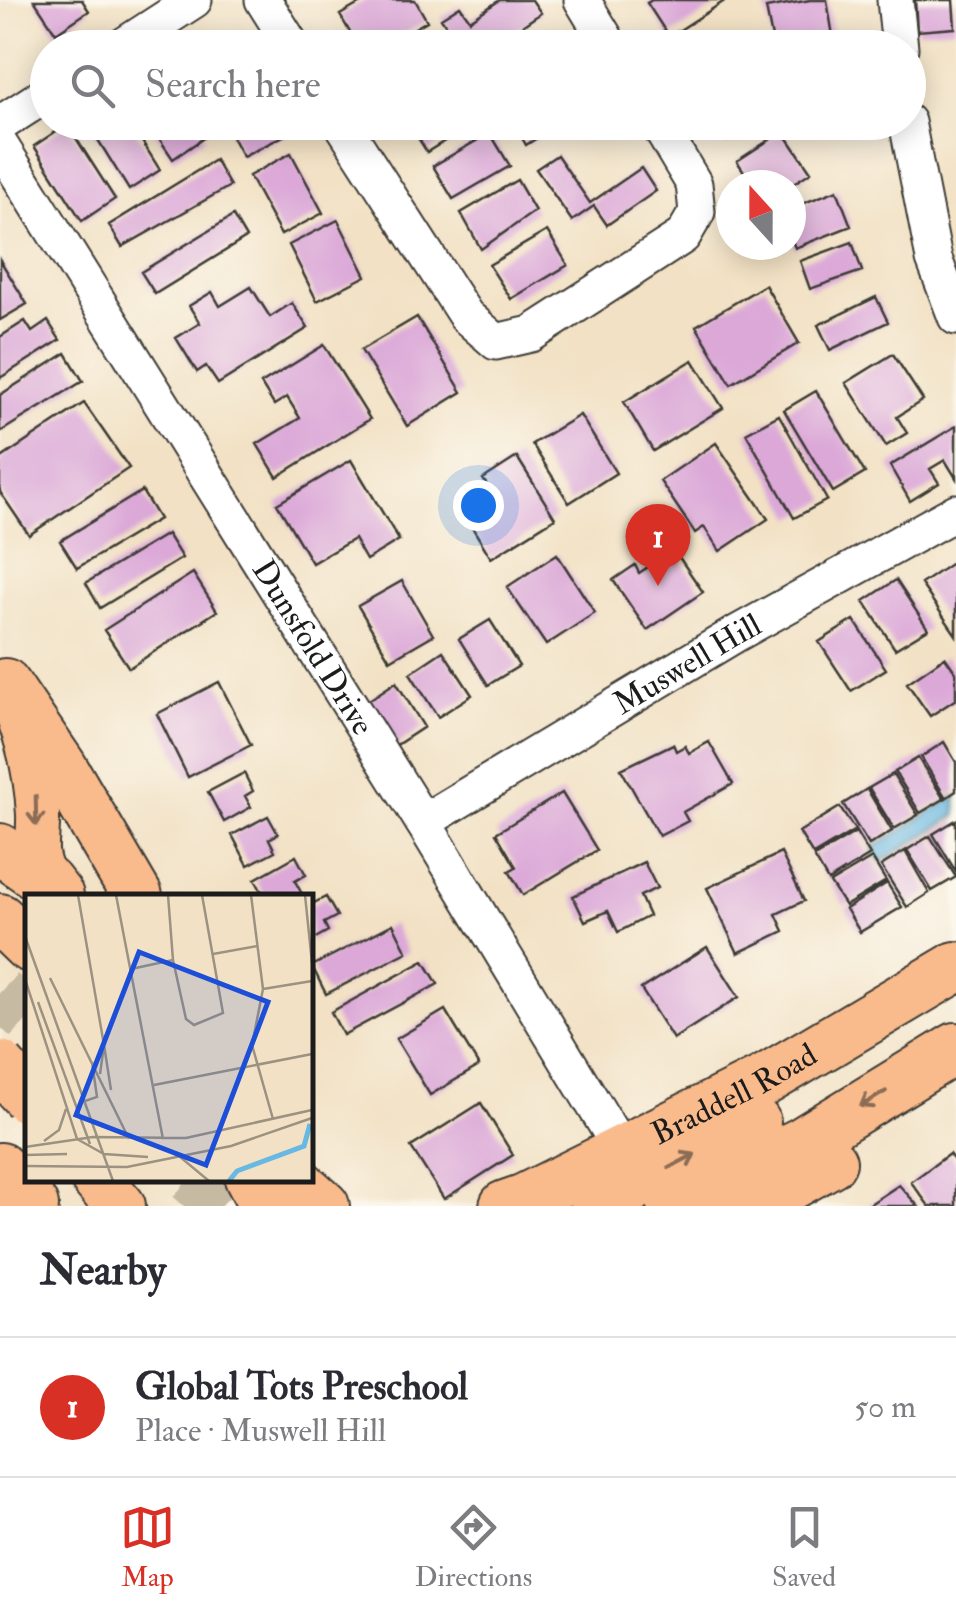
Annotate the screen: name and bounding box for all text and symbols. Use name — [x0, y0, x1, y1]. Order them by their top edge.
search box — [30, 30, 926, 140]
icon: search — [65, 58, 120, 113]
text: Search here — [145, 61, 321, 109]
north arrow — [716, 170, 806, 260]
your location — [453, 480, 504, 531]
pin: 1 — [626, 504, 690, 586]
street label: Dunsfold Drive — [243, 552, 383, 743]
street label: Muswell Hill — [606, 605, 768, 724]
one-way arrow — [26, 794, 46, 827]
inset map — [25, 894, 312, 1181]
street label: Braddell Road — [645, 1035, 824, 1154]
one-way arrow — [859, 1089, 888, 1109]
one-way arrow — [667, 1151, 697, 1170]
text: Nearby — [40, 1245, 166, 1297]
text: Global Tots Preschool — [135, 1363, 468, 1411]
text: 1 — [67, 1387, 78, 1427]
text: 50 m — [854, 1387, 916, 1427]
text: Place · Muswell Hill — [135, 1411, 386, 1451]
tab: Map — [120, 1500, 175, 1595]
tab: Directions — [415, 1500, 532, 1595]
tab: Saved — [772, 1500, 836, 1595]

